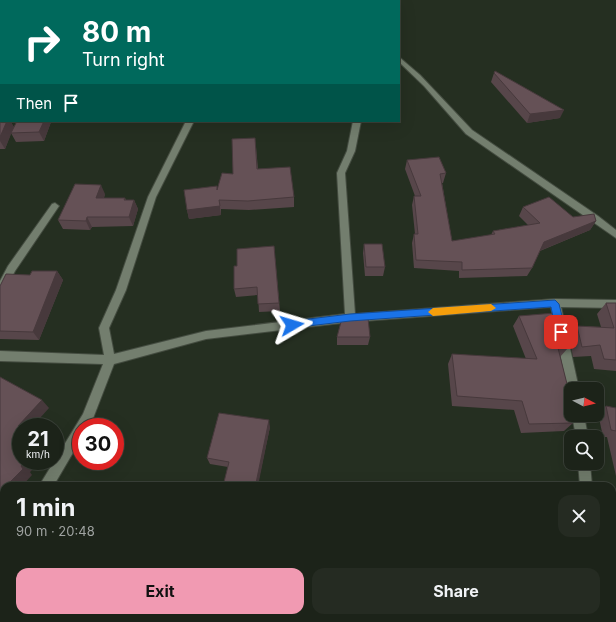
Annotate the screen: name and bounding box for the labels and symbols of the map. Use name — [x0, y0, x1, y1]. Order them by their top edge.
position arrow — [271, 304, 313, 346]
pin — [544, 315, 578, 349]
north arrow — [564, 382, 604, 422]
speed limit sign: 30 — [72, 418, 124, 470]

